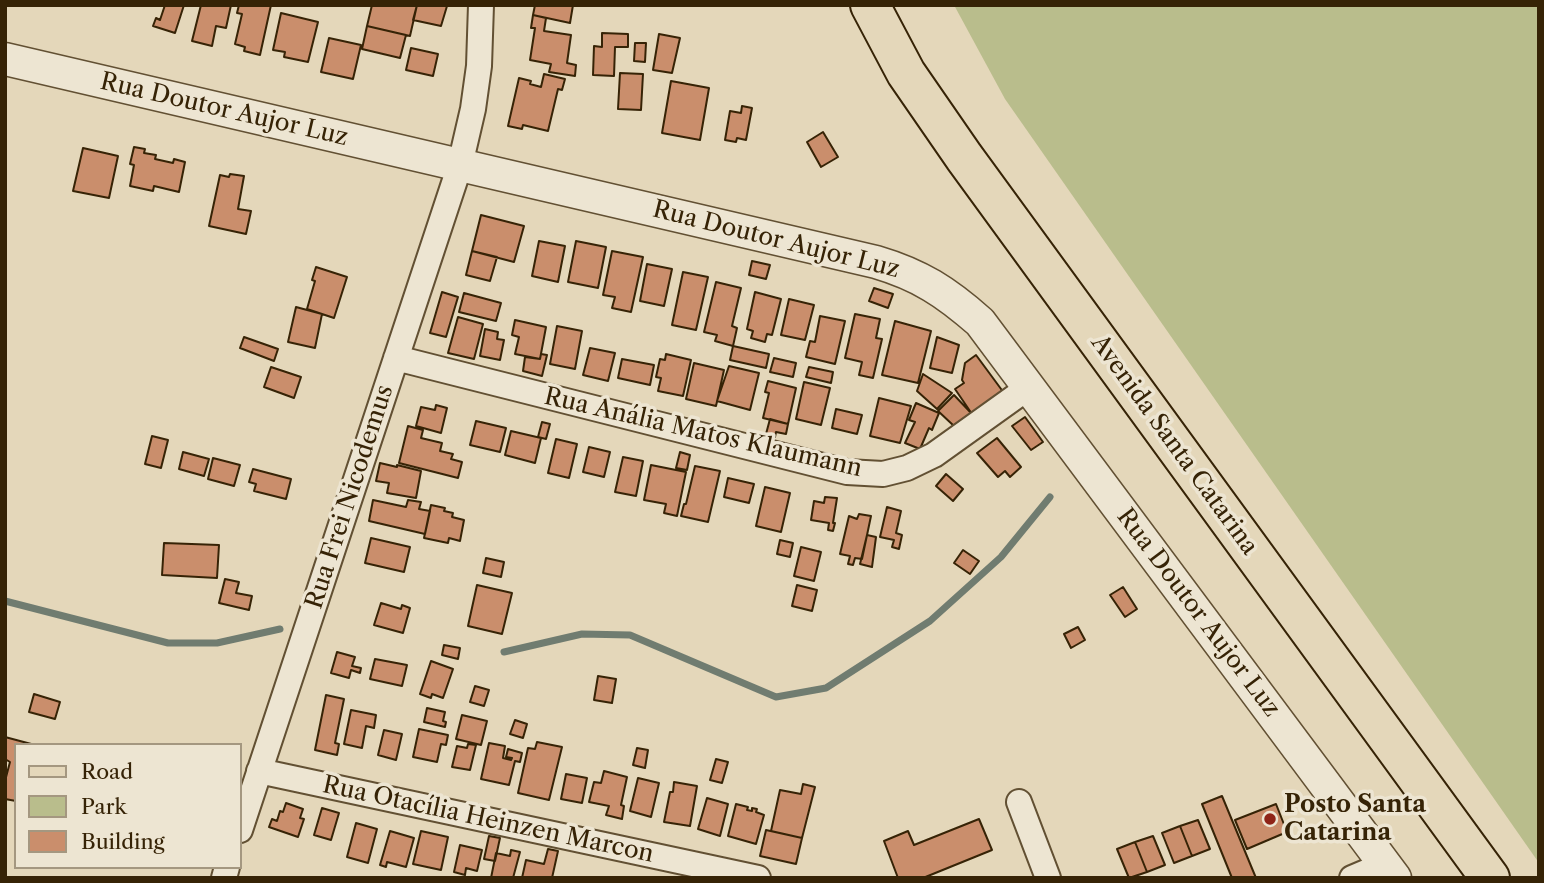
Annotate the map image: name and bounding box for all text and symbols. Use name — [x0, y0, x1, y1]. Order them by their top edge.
street label: Rua Doutor Aujor Luz — [97, 67, 351, 153]
street label: Rua Doutor Aujor Luz — [650, 195, 902, 285]
street label: Avenida Santa Catarina — [1084, 329, 1264, 561]
street label: Rua Frei Nicodemus — [300, 381, 400, 613]
street label: Rua Anália Matos Klaumann — [541, 382, 865, 484]
street label: Rua Doutor Aujor Luz — [1110, 503, 1286, 723]
legend — [14, 743, 242, 869]
text: Road — [81, 759, 133, 784]
street label: Rua Otacília Heinzen Marcon — [320, 771, 656, 869]
place label: Posto Santa Catarina — [1284, 791, 1426, 847]
text: Park — [81, 794, 127, 819]
marker: Posto Santa Catarina — [1262, 811, 1278, 827]
text: Building — [81, 829, 165, 854]

